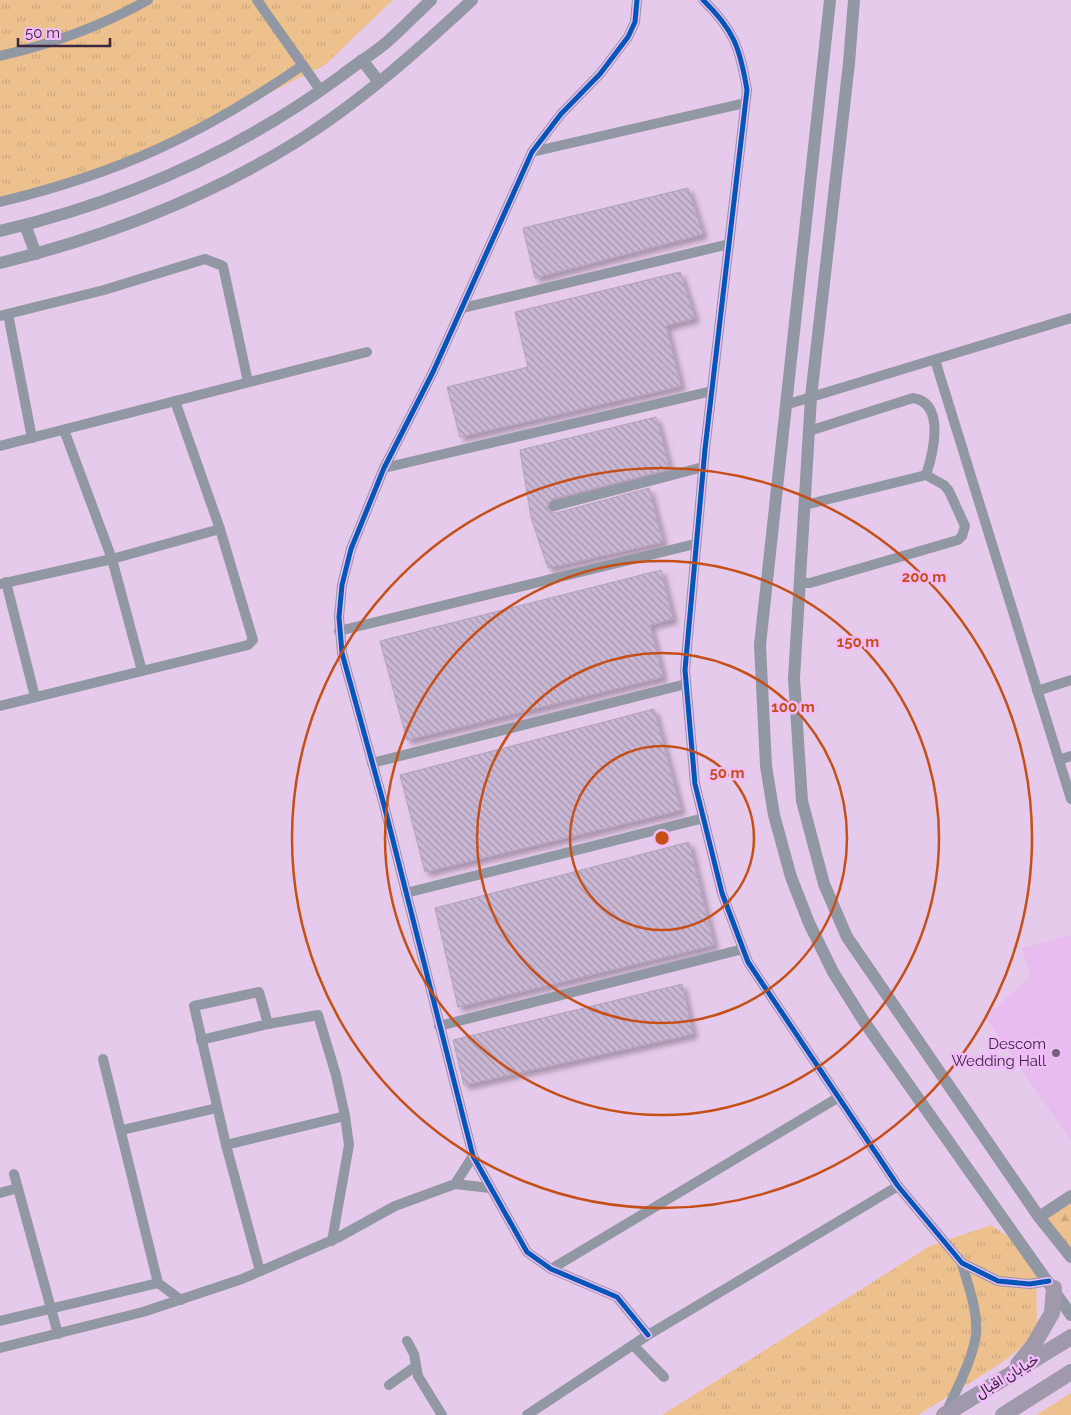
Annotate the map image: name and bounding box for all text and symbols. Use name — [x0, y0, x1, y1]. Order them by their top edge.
scale bar — [18, 15, 110, 47]
text: 50 m — [25, 24, 60, 42]
text: 200 m — [902, 568, 946, 586]
text: 150 m — [837, 633, 879, 651]
text: 100 m — [771, 698, 815, 716]
text: 50 m — [709, 764, 745, 782]
centre of rings — [653, 829, 671, 847]
place label: Descom Wedding Hall — [951, 1035, 1047, 1070]
marker: Descom Wedding Hall — [1050, 1047, 1062, 1059]
street label: خیابان اقبال — [972, 1350, 1042, 1402]

